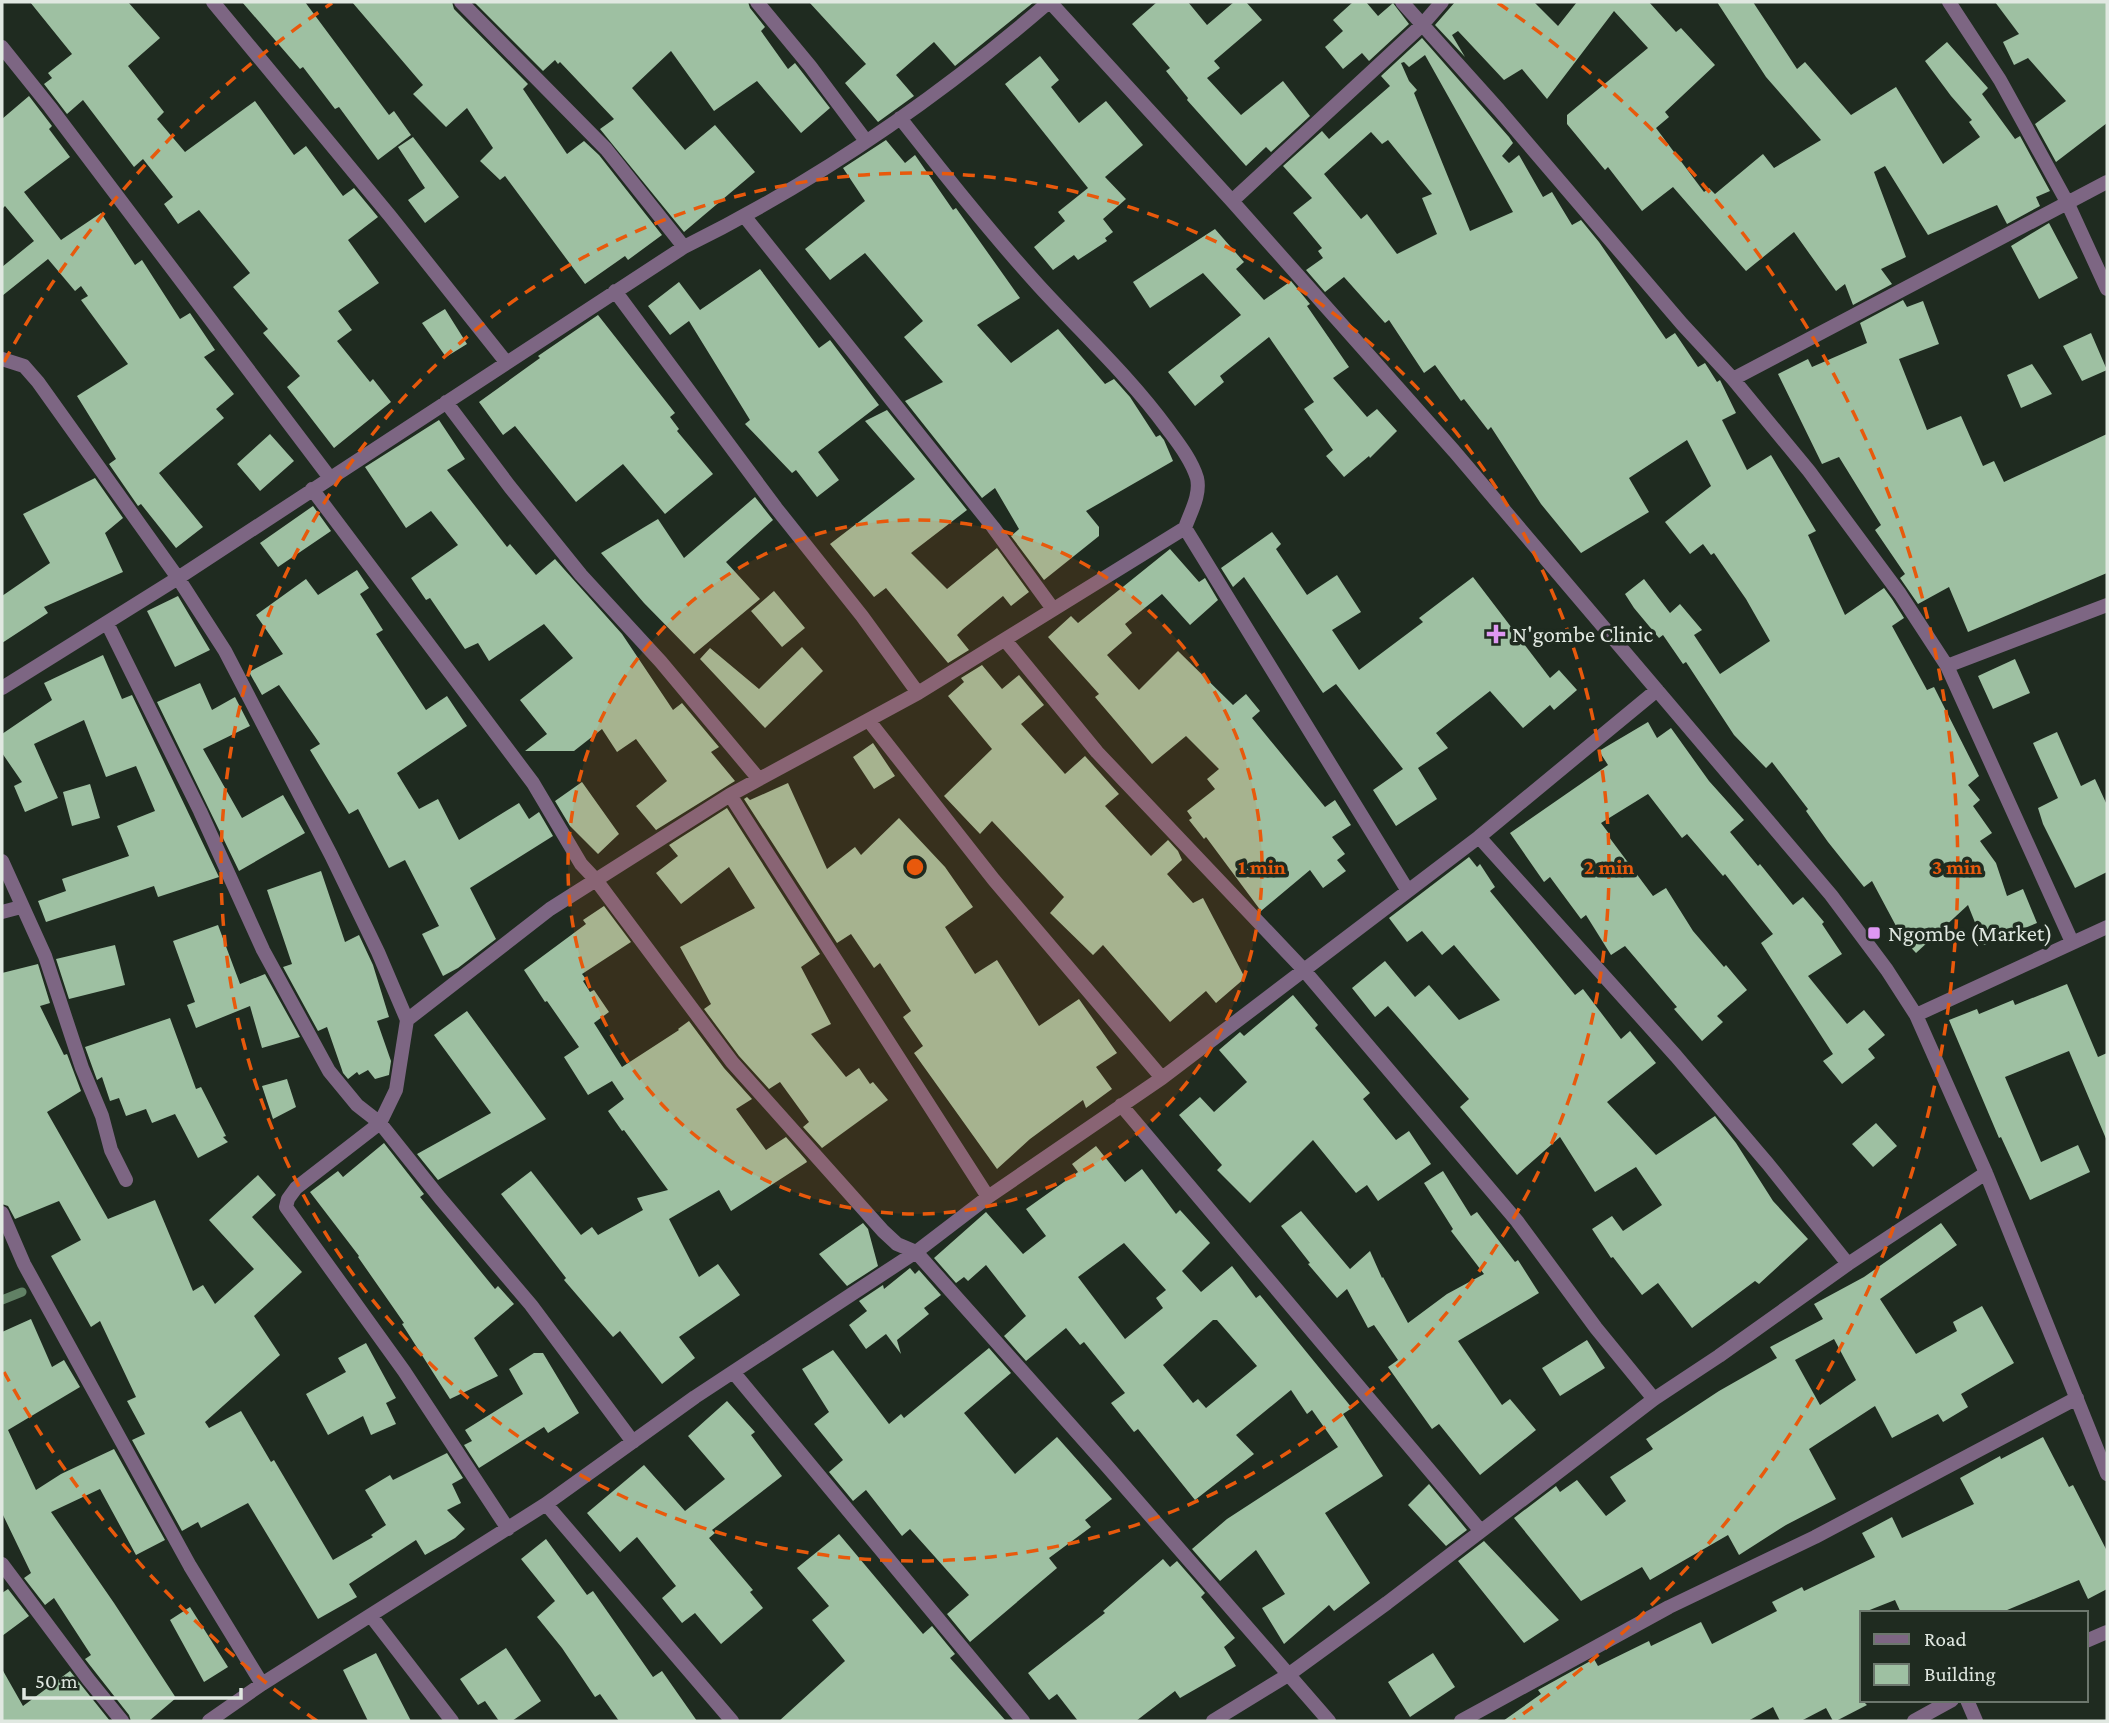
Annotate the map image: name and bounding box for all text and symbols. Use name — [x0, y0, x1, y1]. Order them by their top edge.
place label: N'gombe Clinic — [1512, 621, 1654, 647]
marker: N'gombe Clinic — [1486, 624, 1506, 644]
centre of rings — [903, 855, 927, 879]
text: 1 min — [1238, 855, 1286, 879]
text: 2 min — [1584, 855, 1634, 879]
text: 3 min — [1932, 855, 1982, 879]
place label: Ngombe (Market) — [1888, 920, 2052, 947]
marker: Ngombe (Market) — [1866, 925, 1882, 941]
legend — [1860, 1611, 2088, 1702]
text: Road — [1924, 1627, 1967, 1651]
scale bar — [24, 1656, 242, 1700]
text: Building — [1924, 1662, 1996, 1686]
text: 50 m — [35, 1669, 78, 1693]

